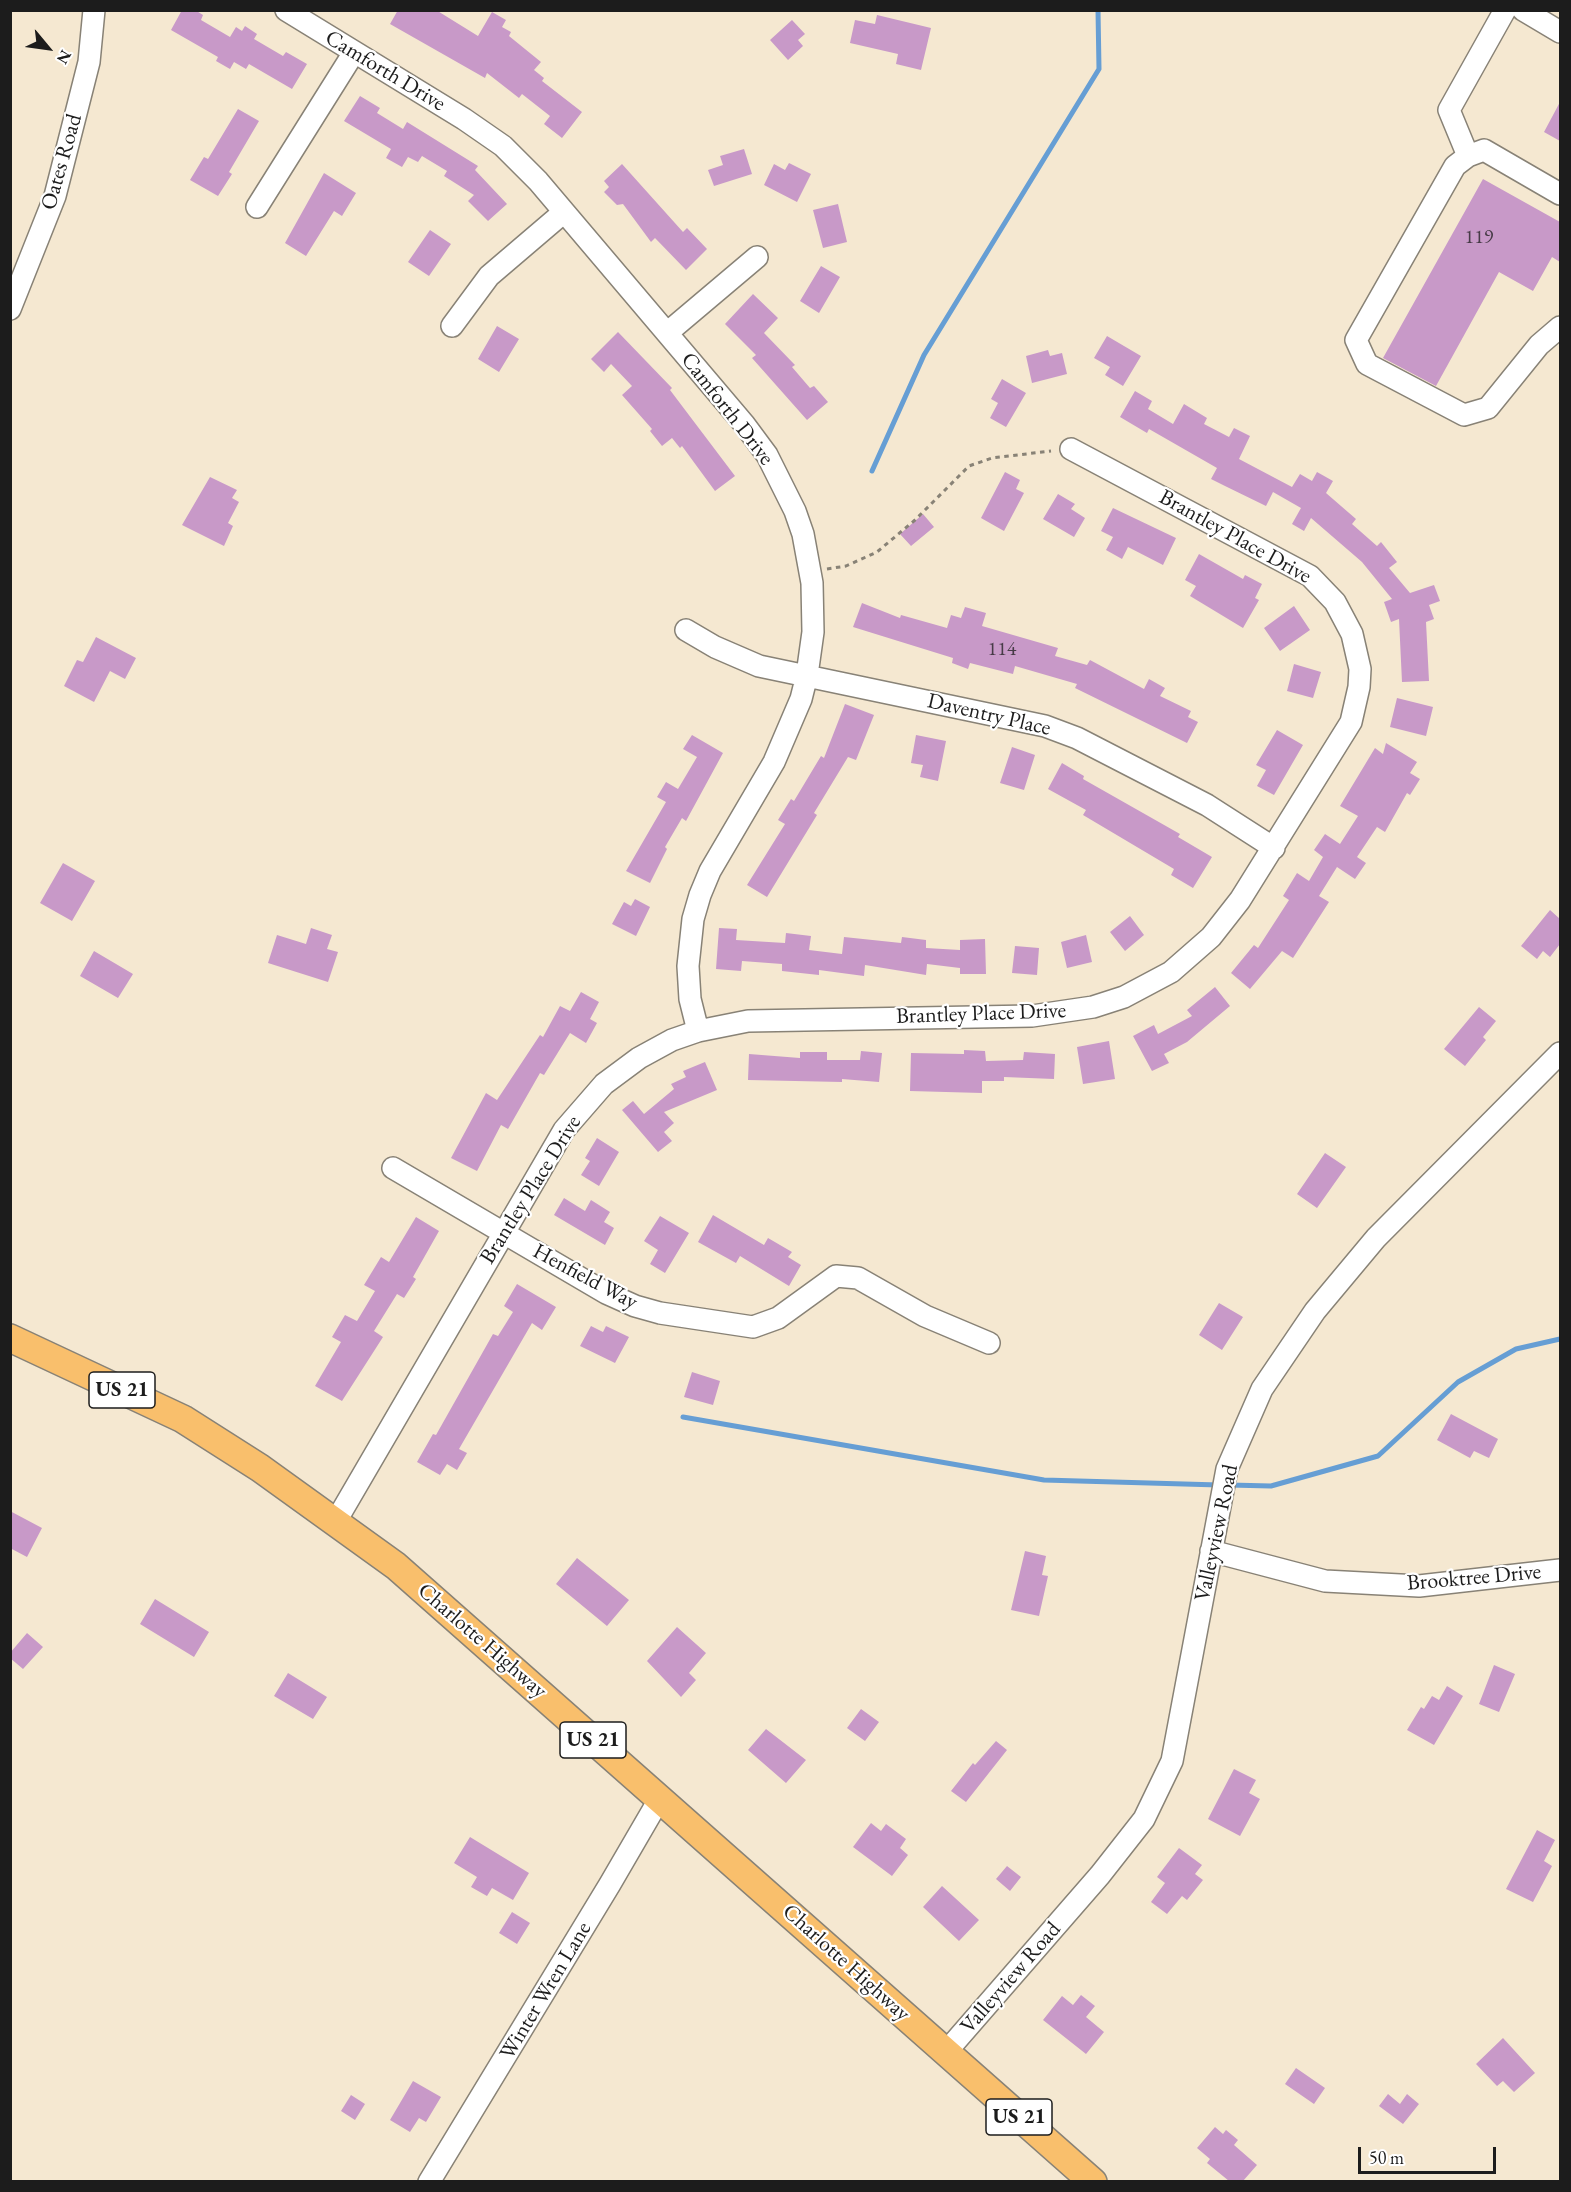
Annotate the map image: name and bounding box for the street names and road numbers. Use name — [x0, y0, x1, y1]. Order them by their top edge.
street label: Camforth Drive — [320, 25, 450, 117]
street label: Oates Road — [36, 111, 88, 213]
street label: Camforth Drive — [675, 347, 779, 471]
street label: Brantley Place Drive — [1154, 484, 1316, 590]
street label: Daventry Place — [925, 688, 1053, 742]
street label: Brantley Place Drive — [896, 998, 1066, 1030]
street label: Brantley Place Drive — [475, 1111, 587, 1269]
street label: Henfield Way — [528, 1238, 642, 1316]
road number: US 21 — [89, 1372, 155, 1408]
street label: Valleyview Road — [1190, 1462, 1244, 1604]
street label: Brooktree Drive — [1406, 1559, 1542, 1597]
street label: Charlotte Highway — [412, 1578, 552, 1704]
road number: US 21 — [560, 1722, 626, 1758]
street label: Charlotte Highway — [777, 1899, 915, 2027]
street label: Winter Wren Lane — [495, 1917, 597, 2065]
street label: Valleyview Road — [955, 1917, 1067, 2039]
road number: US 21 — [986, 2099, 1052, 2135]

